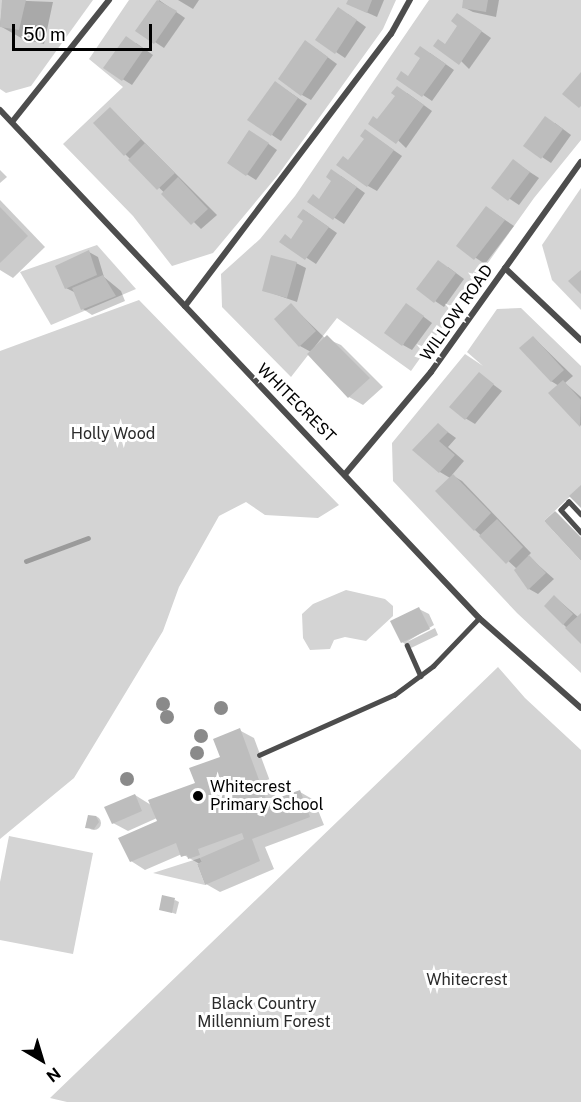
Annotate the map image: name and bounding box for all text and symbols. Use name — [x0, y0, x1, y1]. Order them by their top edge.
scale bar — [15, 12, 154, 50]
text: 50 m — [23, 24, 66, 45]
street label: WILLOW ROAD — [417, 261, 497, 365]
street label: WHITECREST — [253, 360, 339, 446]
park label: Holly Wood — [71, 424, 155, 444]
place label: Whitecrest Primary School — [210, 777, 324, 815]
marker: Whitecrest Primary School — [191, 789, 205, 803]
park label: Whitecrest — [426, 970, 508, 990]
park label: Black Country Millennium Forest — [197, 994, 331, 1032]
north arrow — [12, 1030, 72, 1090]
text: N — [43, 1063, 64, 1086]

